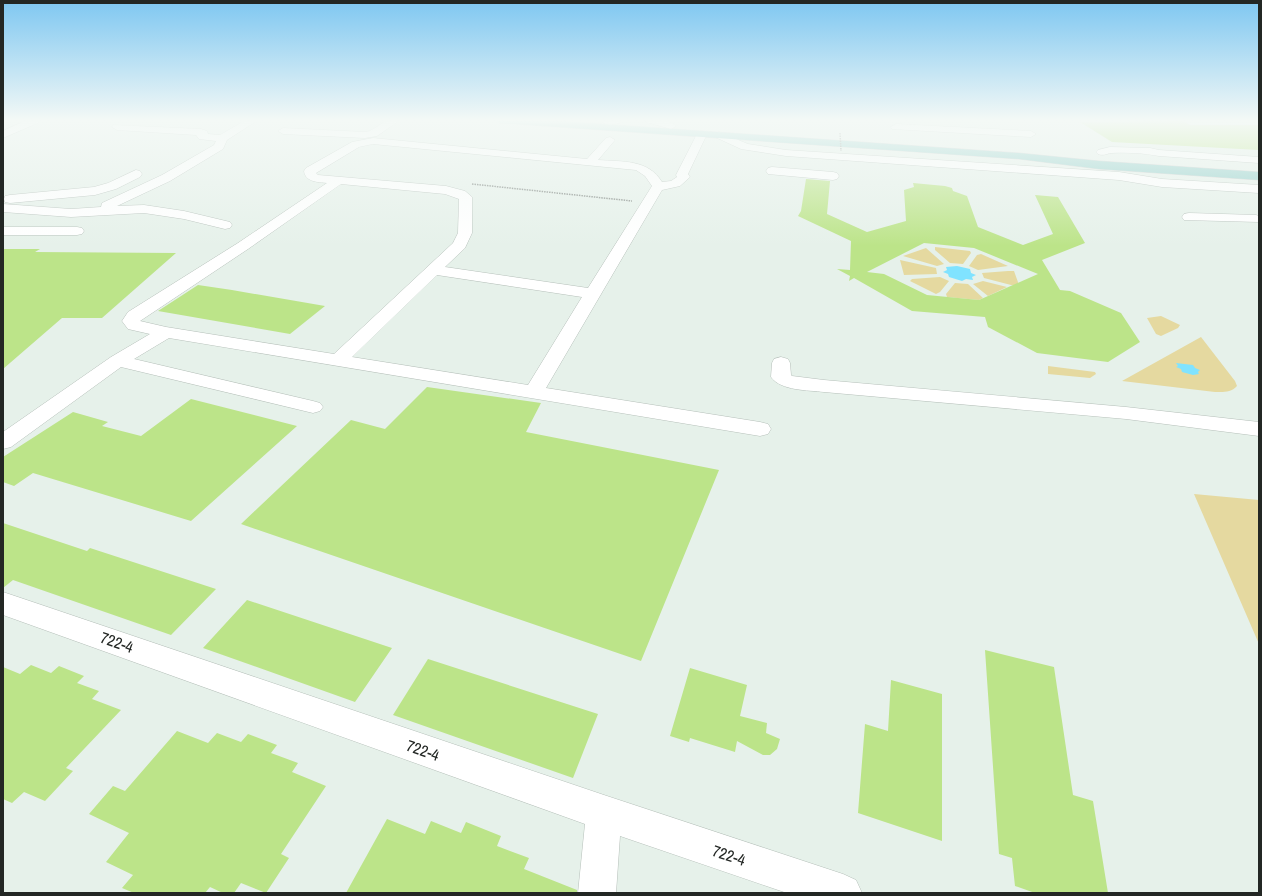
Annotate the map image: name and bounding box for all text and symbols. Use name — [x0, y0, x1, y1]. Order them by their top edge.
street label: 722-4 — [98, 626, 136, 658]
street label: 722-4 — [404, 734, 442, 766]
street label: 722-4 — [710, 839, 748, 871]

